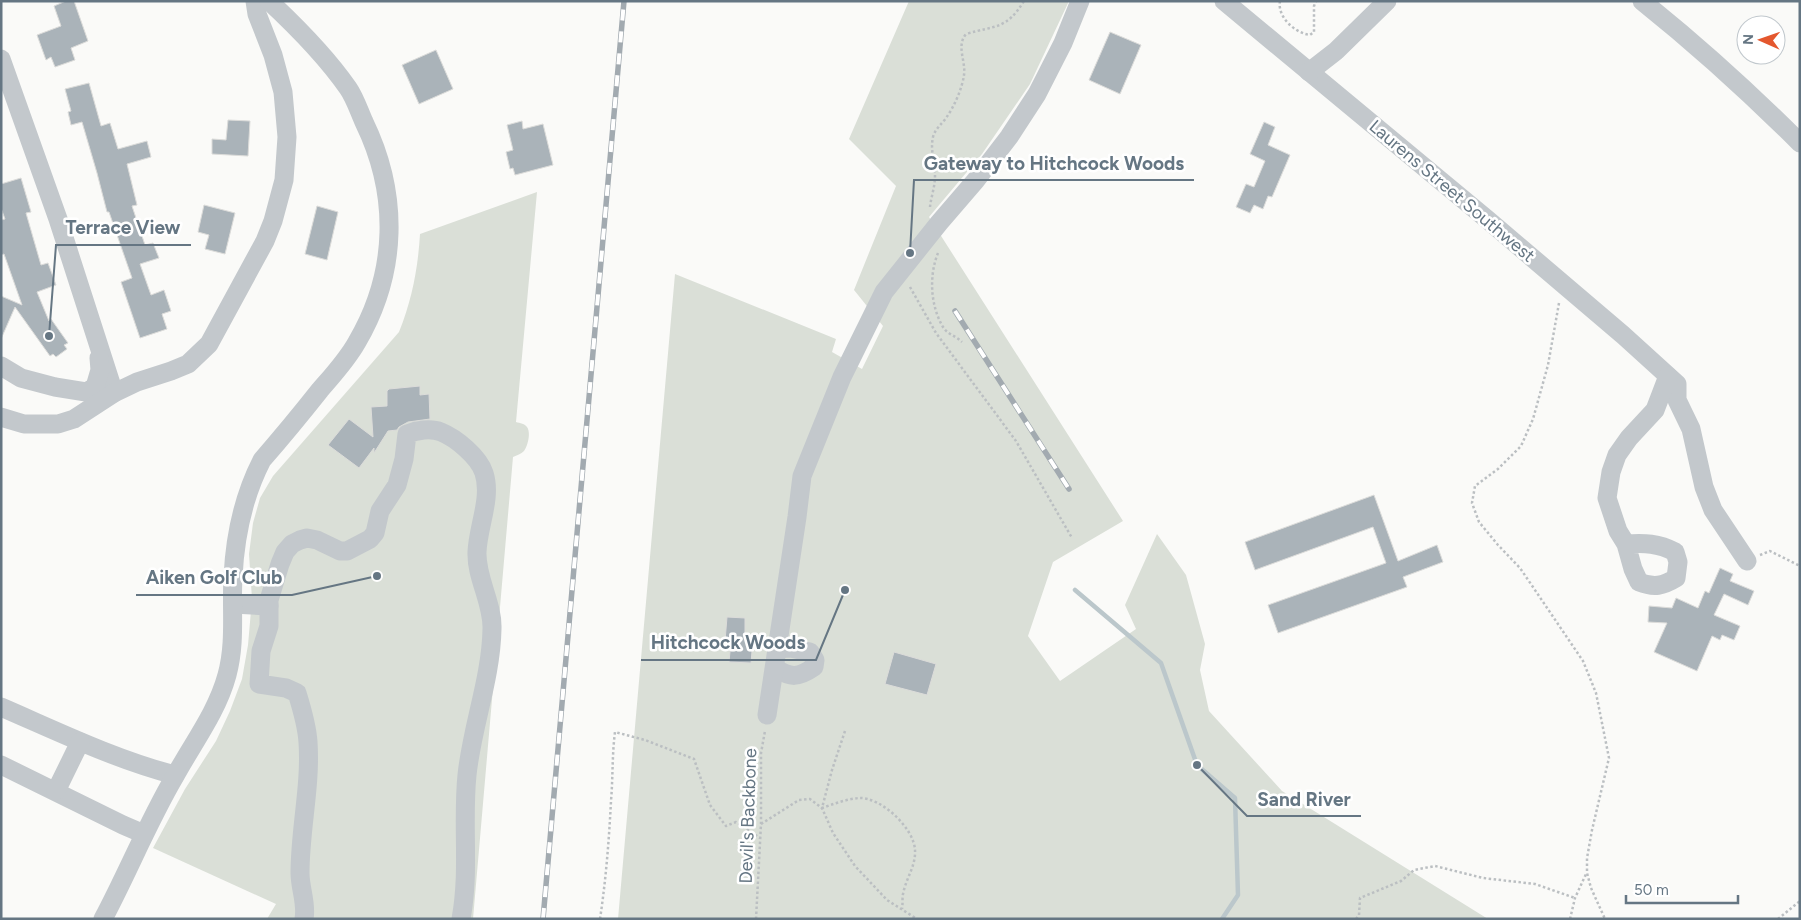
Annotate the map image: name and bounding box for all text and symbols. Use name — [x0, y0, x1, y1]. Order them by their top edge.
north arrow — [1736, 15, 1786, 65]
text: N — [1740, 34, 1757, 45]
street label: Laurens Street Southwest — [1365, 115, 1539, 267]
callout: Gateway to Hitchcock Woods — [914, 146, 1194, 180]
text: Gateway to Hitchcock Woods — [924, 152, 1184, 175]
callout: Terrace View — [56, 211, 191, 245]
text: Terrace View — [66, 216, 181, 239]
callout: Aiken Golf Club — [136, 561, 292, 595]
text: Aiken Golf Club — [146, 566, 282, 589]
callout: Hitchcock Woods — [641, 626, 816, 660]
text: Hitchcock Woods — [651, 631, 805, 654]
street label: Devil's Backbone — [735, 748, 761, 884]
callout: Sand River — [1247, 782, 1361, 816]
text: Sand River — [1257, 788, 1351, 811]
scale bar — [1626, 872, 1738, 904]
text: 50 m — [1634, 881, 1669, 899]

